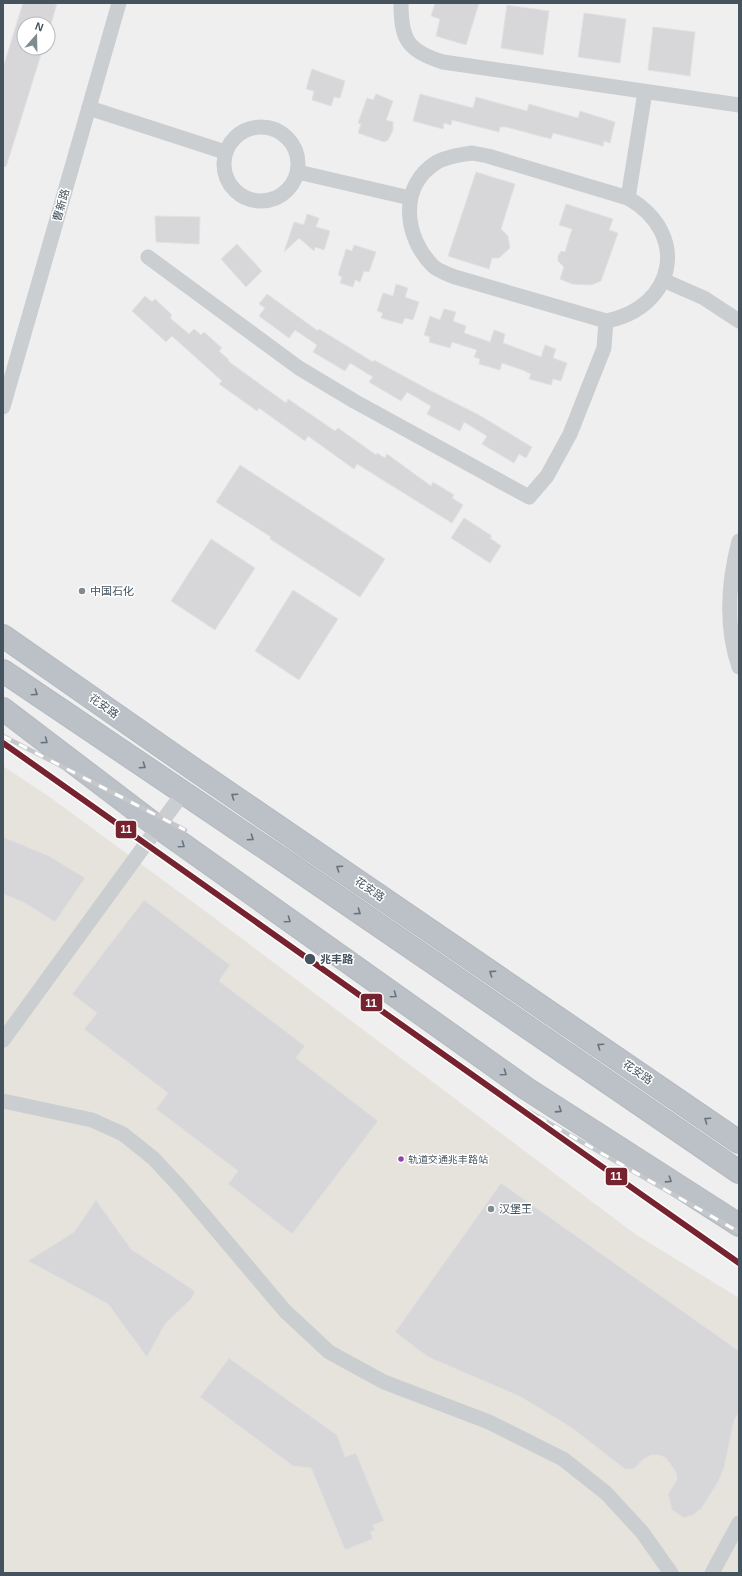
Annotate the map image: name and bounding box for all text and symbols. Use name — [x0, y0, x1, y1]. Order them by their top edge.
north arrow — [16, 16, 56, 56]
text: N — [34, 20, 45, 34]
street label: 曹新路 — [51, 187, 71, 223]
place label: 中国石化 — [90, 585, 134, 597]
marker: 中国石化 — [77, 586, 87, 596]
one-way arrow — [31, 688, 38, 695]
street label: 花安路 — [87, 692, 121, 720]
one-way arrow — [41, 736, 48, 743]
one-way arrow — [139, 761, 146, 769]
one-way arrow — [231, 794, 238, 801]
line badge: 11 — [115, 820, 137, 839]
text: 11 — [120, 823, 132, 835]
one-way arrow — [247, 834, 254, 841]
one-way arrow — [178, 840, 185, 847]
one-way arrow — [336, 865, 343, 873]
street label: 花安路 — [353, 875, 387, 903]
one-way arrow — [354, 907, 361, 914]
one-way arrow — [284, 915, 291, 922]
marker: 兆丰路 — [303, 952, 317, 966]
place label: 兆丰路 — [320, 953, 354, 965]
one-way arrow — [489, 970, 496, 978]
one-way arrow — [390, 990, 397, 998]
line badge: 11 — [360, 993, 383, 1012]
text: 11 — [365, 997, 377, 1009]
one-way arrow — [597, 1044, 604, 1051]
street label: 花安路 — [621, 1058, 655, 1086]
one-way arrow — [499, 1068, 506, 1075]
one-way arrow — [555, 1105, 562, 1113]
one-way arrow — [704, 1117, 711, 1125]
marker: 轨道交通兆丰路站 — [396, 1154, 406, 1164]
place label: 轨道交通兆丰路站 — [408, 1154, 488, 1165]
line badge: 11 — [605, 1167, 628, 1186]
text: 11 — [610, 1170, 622, 1182]
one-way arrow — [665, 1175, 672, 1183]
place label: 汉堡王 — [499, 1203, 532, 1215]
marker: 汉堡王 — [486, 1204, 496, 1214]

